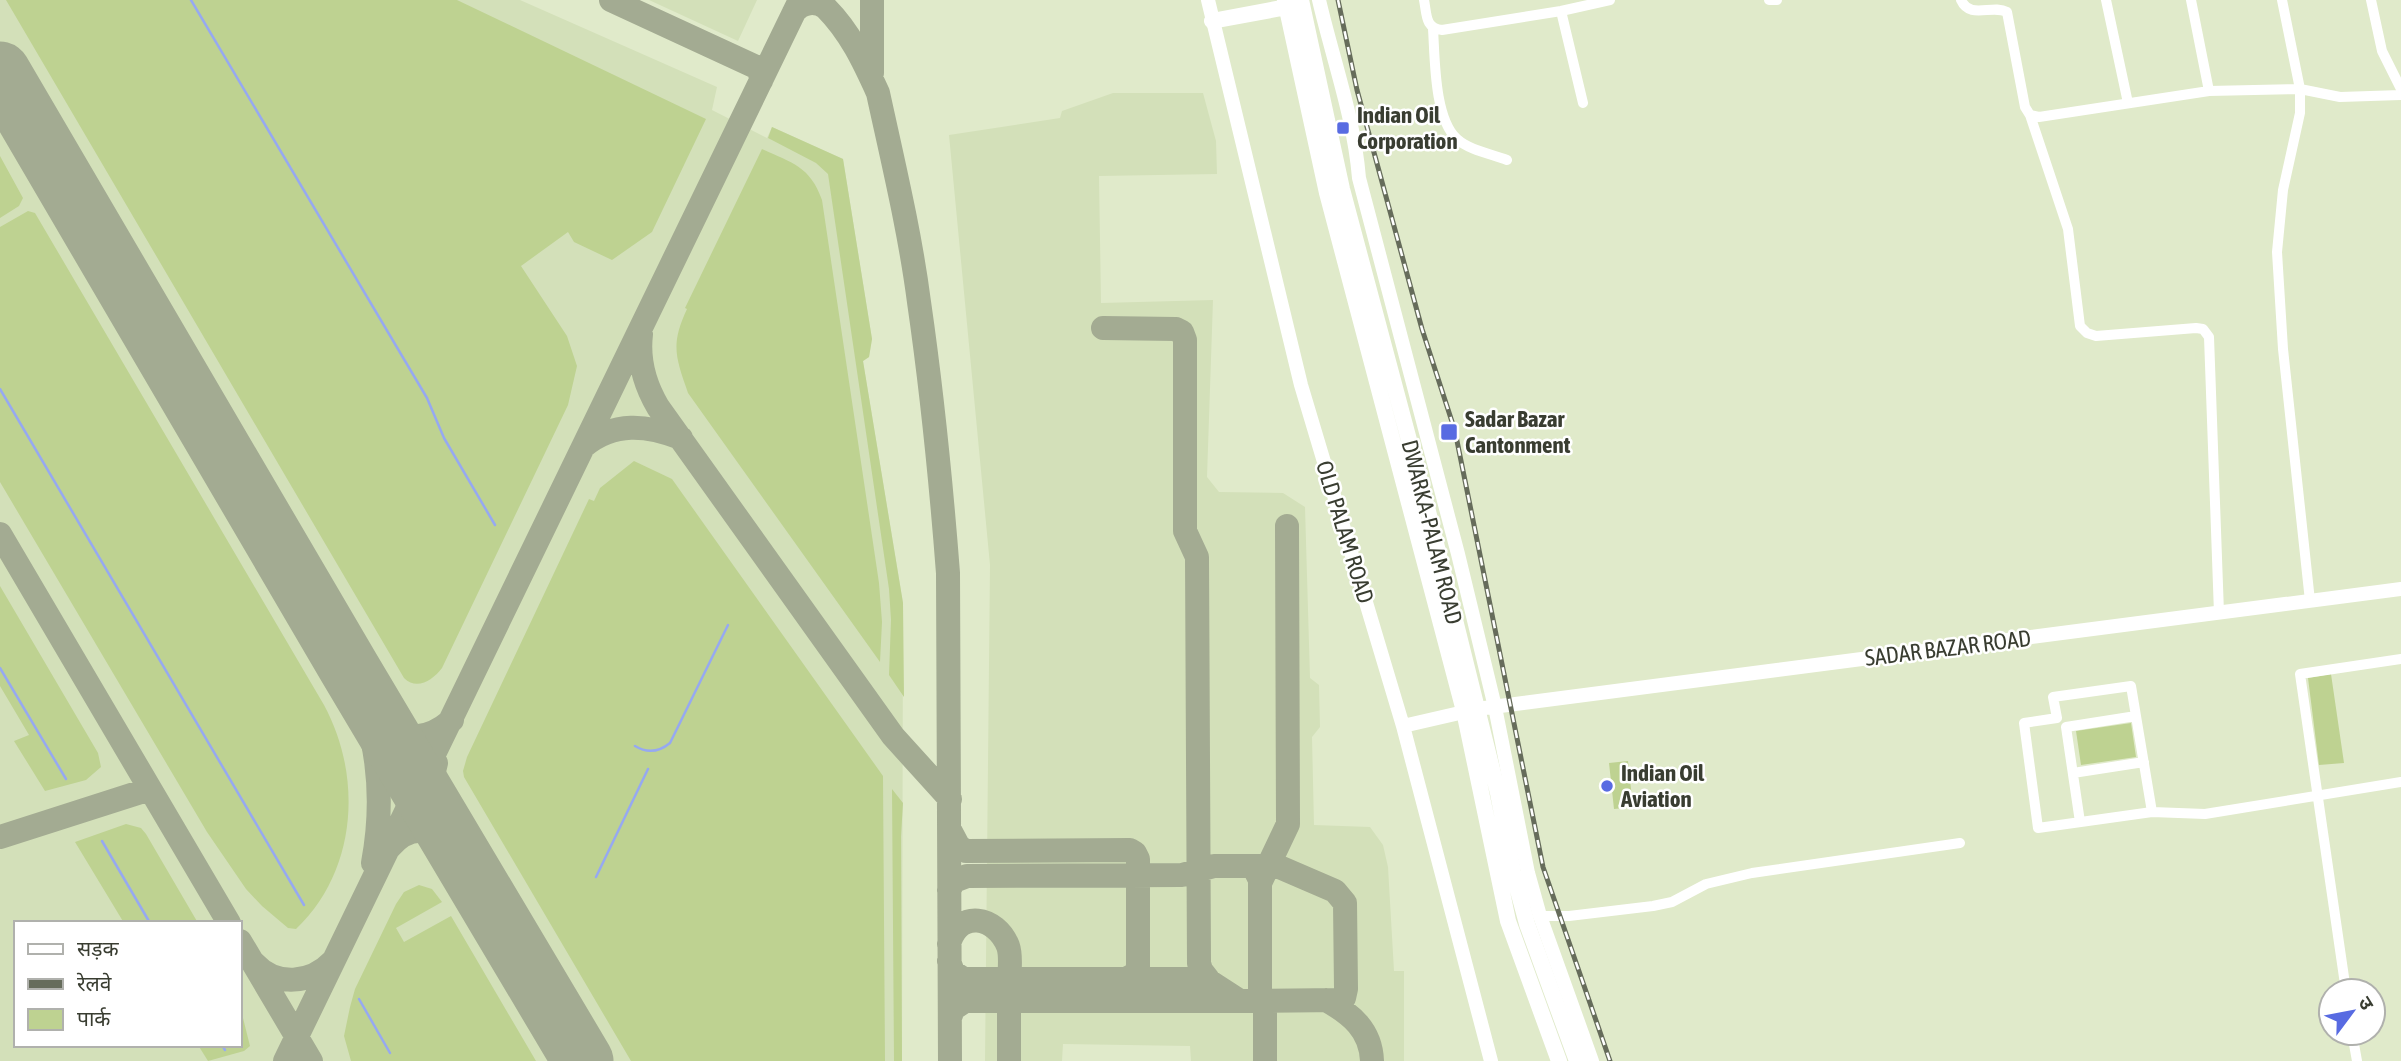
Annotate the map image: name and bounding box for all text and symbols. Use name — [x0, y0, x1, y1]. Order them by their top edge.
place label: Indian Oil Corporation — [1357, 102, 1458, 154]
marker: Indian Oil Corporation — [1335, 120, 1351, 136]
place label: Sadar Bazar Cantonment — [1465, 406, 1571, 458]
marker: Sadar Bazar Cantonment — [1439, 422, 1459, 442]
street label: DWARKA-PALAM ROAD — [1397, 437, 1467, 627]
street label: OLD PALAM ROAD — [1311, 458, 1379, 606]
street label: SADAR BAZAR ROAD — [1864, 625, 2032, 671]
place label: Indian Oil Aviation — [1620, 760, 1705, 812]
marker: Indian Oil Aviation — [1599, 778, 1615, 794]
legend — [14, 921, 242, 1047]
text: सड़क — [77, 936, 119, 960]
text: रेलवे — [76, 971, 112, 995]
north arrow — [2317, 977, 2387, 1047]
text: उ — [2354, 992, 2379, 1014]
text: पार्क — [77, 1006, 111, 1030]

